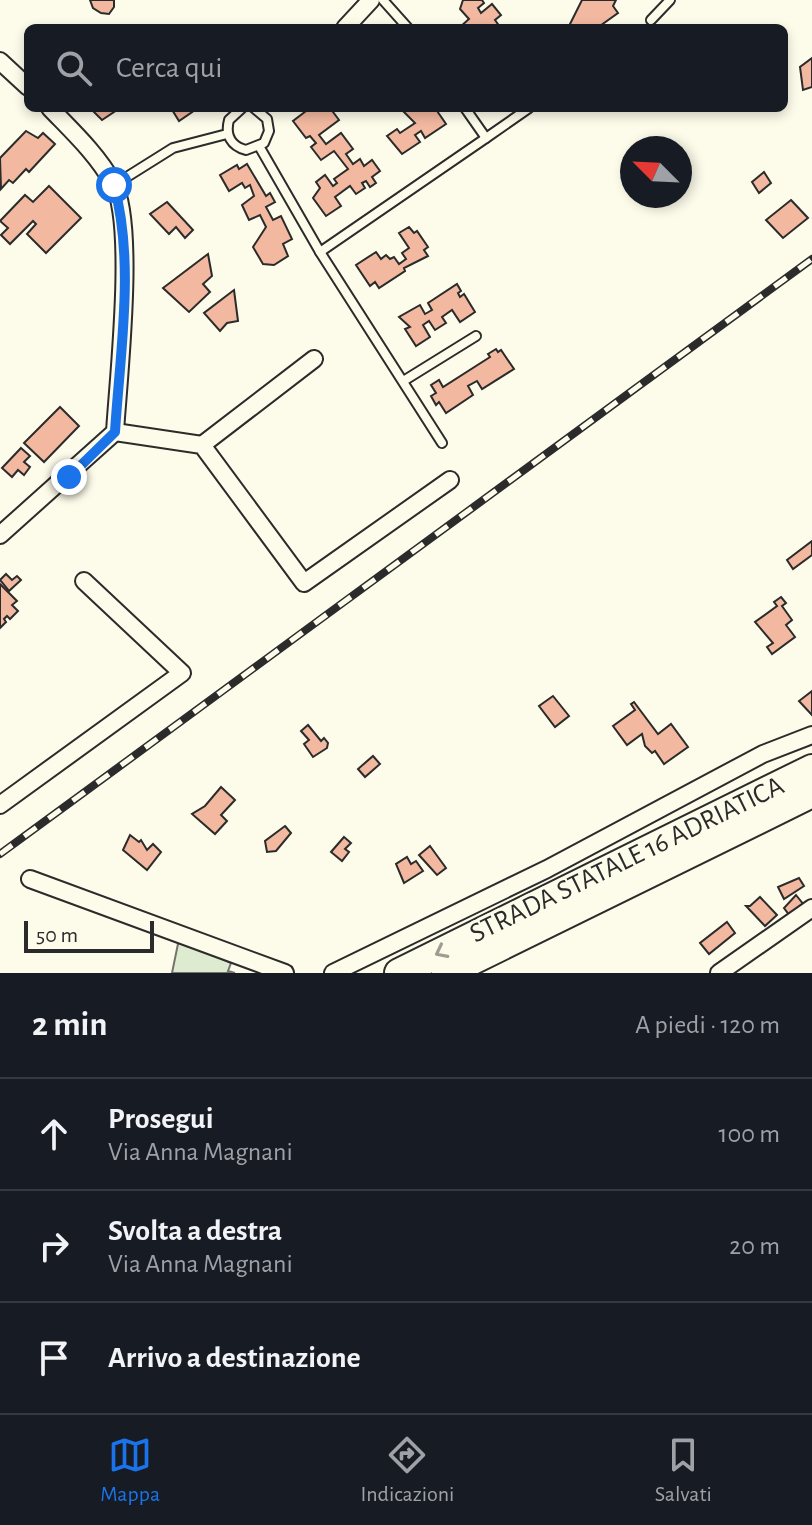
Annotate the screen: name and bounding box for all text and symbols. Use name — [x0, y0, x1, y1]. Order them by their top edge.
search box — [24, 24, 788, 112]
icon: search — [52, 46, 96, 90]
text: Cerca qui — [116, 53, 222, 83]
north arrow — [620, 136, 692, 208]
route start — [96, 167, 132, 203]
route end — [51, 459, 87, 495]
street label: STRADA STATALE 16 ADRIATICA — [466, 772, 788, 948]
scale bar — [24, 917, 154, 953]
text: 50 m — [36, 924, 78, 946]
one-way arrow — [434, 942, 449, 957]
text: 2 min — [32, 1008, 107, 1042]
text: A piedi · 120 m — [635, 1012, 780, 1038]
text: Prosegui — [108, 1104, 214, 1134]
icon: ahead — [32, 1112, 76, 1156]
text: 100 m — [719, 1121, 780, 1147]
text: Via Anna Magnani — [108, 1139, 293, 1165]
text: Svolta a destra — [108, 1216, 282, 1246]
icon: right — [32, 1224, 76, 1268]
text: 20 m — [729, 1233, 780, 1259]
text: Via Anna Magnani — [108, 1251, 293, 1277]
icon: arrive — [32, 1336, 76, 1380]
text: Arrivo a destinazione — [108, 1343, 361, 1373]
tab: Mappa — [100, 1433, 160, 1507]
tab: Indicazioni — [361, 1433, 454, 1507]
tab: Salvati — [655, 1433, 712, 1507]

